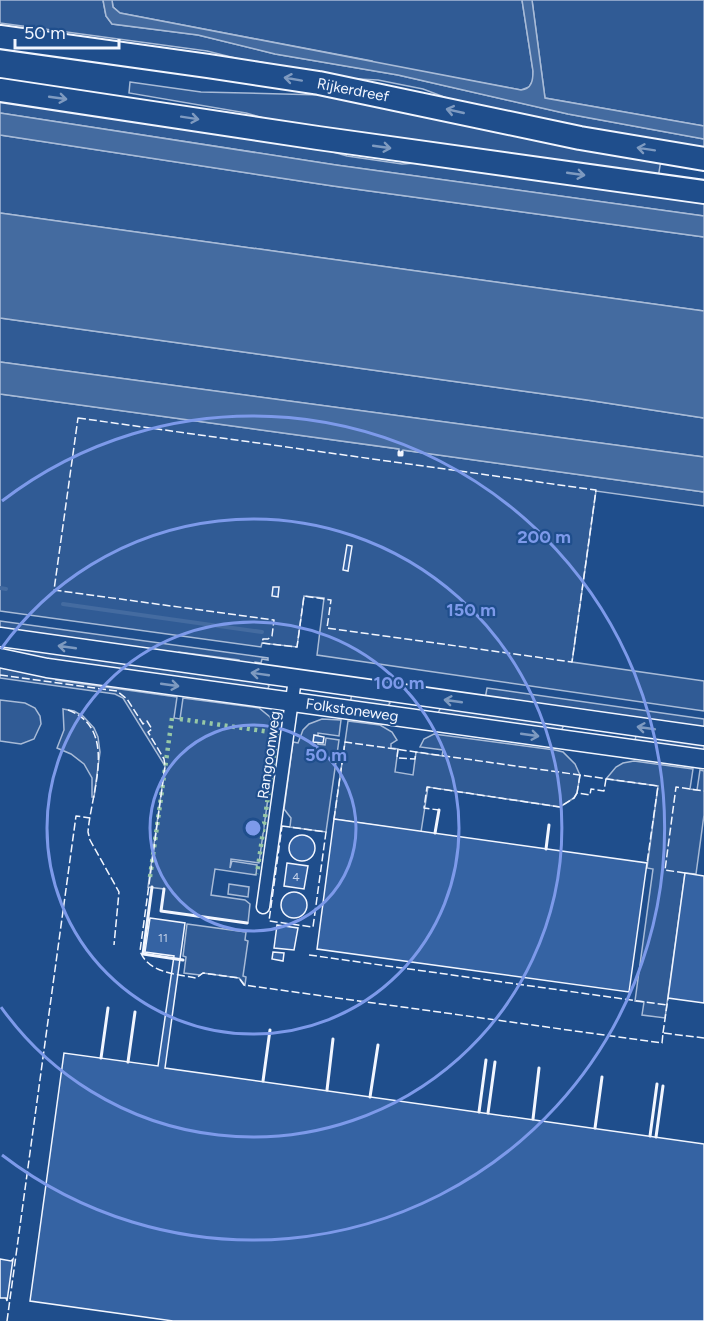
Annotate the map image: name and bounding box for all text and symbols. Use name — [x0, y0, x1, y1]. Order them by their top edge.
scale bar — [15, 12, 118, 50]
text: 50 m — [24, 22, 66, 44]
one-way arrow — [283, 73, 303, 84]
street label: Rijkerdreef — [315, 74, 391, 106]
one-way arrow — [48, 92, 67, 103]
one-way arrow — [446, 105, 465, 116]
one-way arrow — [179, 112, 199, 123]
one-way arrow — [372, 142, 392, 153]
one-way arrow — [637, 144, 657, 155]
one-way arrow — [565, 169, 585, 180]
text: 200 m — [517, 526, 571, 548]
text: 150 m — [446, 599, 496, 621]
one-way arrow — [57, 641, 77, 652]
one-way arrow — [250, 668, 270, 679]
text: 100 m — [374, 672, 424, 694]
one-way arrow — [160, 680, 179, 691]
street label: Folkstoneweg — [304, 695, 400, 725]
one-way arrow — [444, 695, 463, 706]
street label: Rangoonweg — [254, 710, 284, 800]
one-way arrow — [637, 722, 656, 733]
one-way arrow — [519, 730, 539, 741]
text: 50 m — [305, 744, 347, 766]
centre of rings — [243, 818, 263, 838]
house number: 4 — [292, 870, 300, 884]
house number: 11 — [158, 931, 168, 945]

